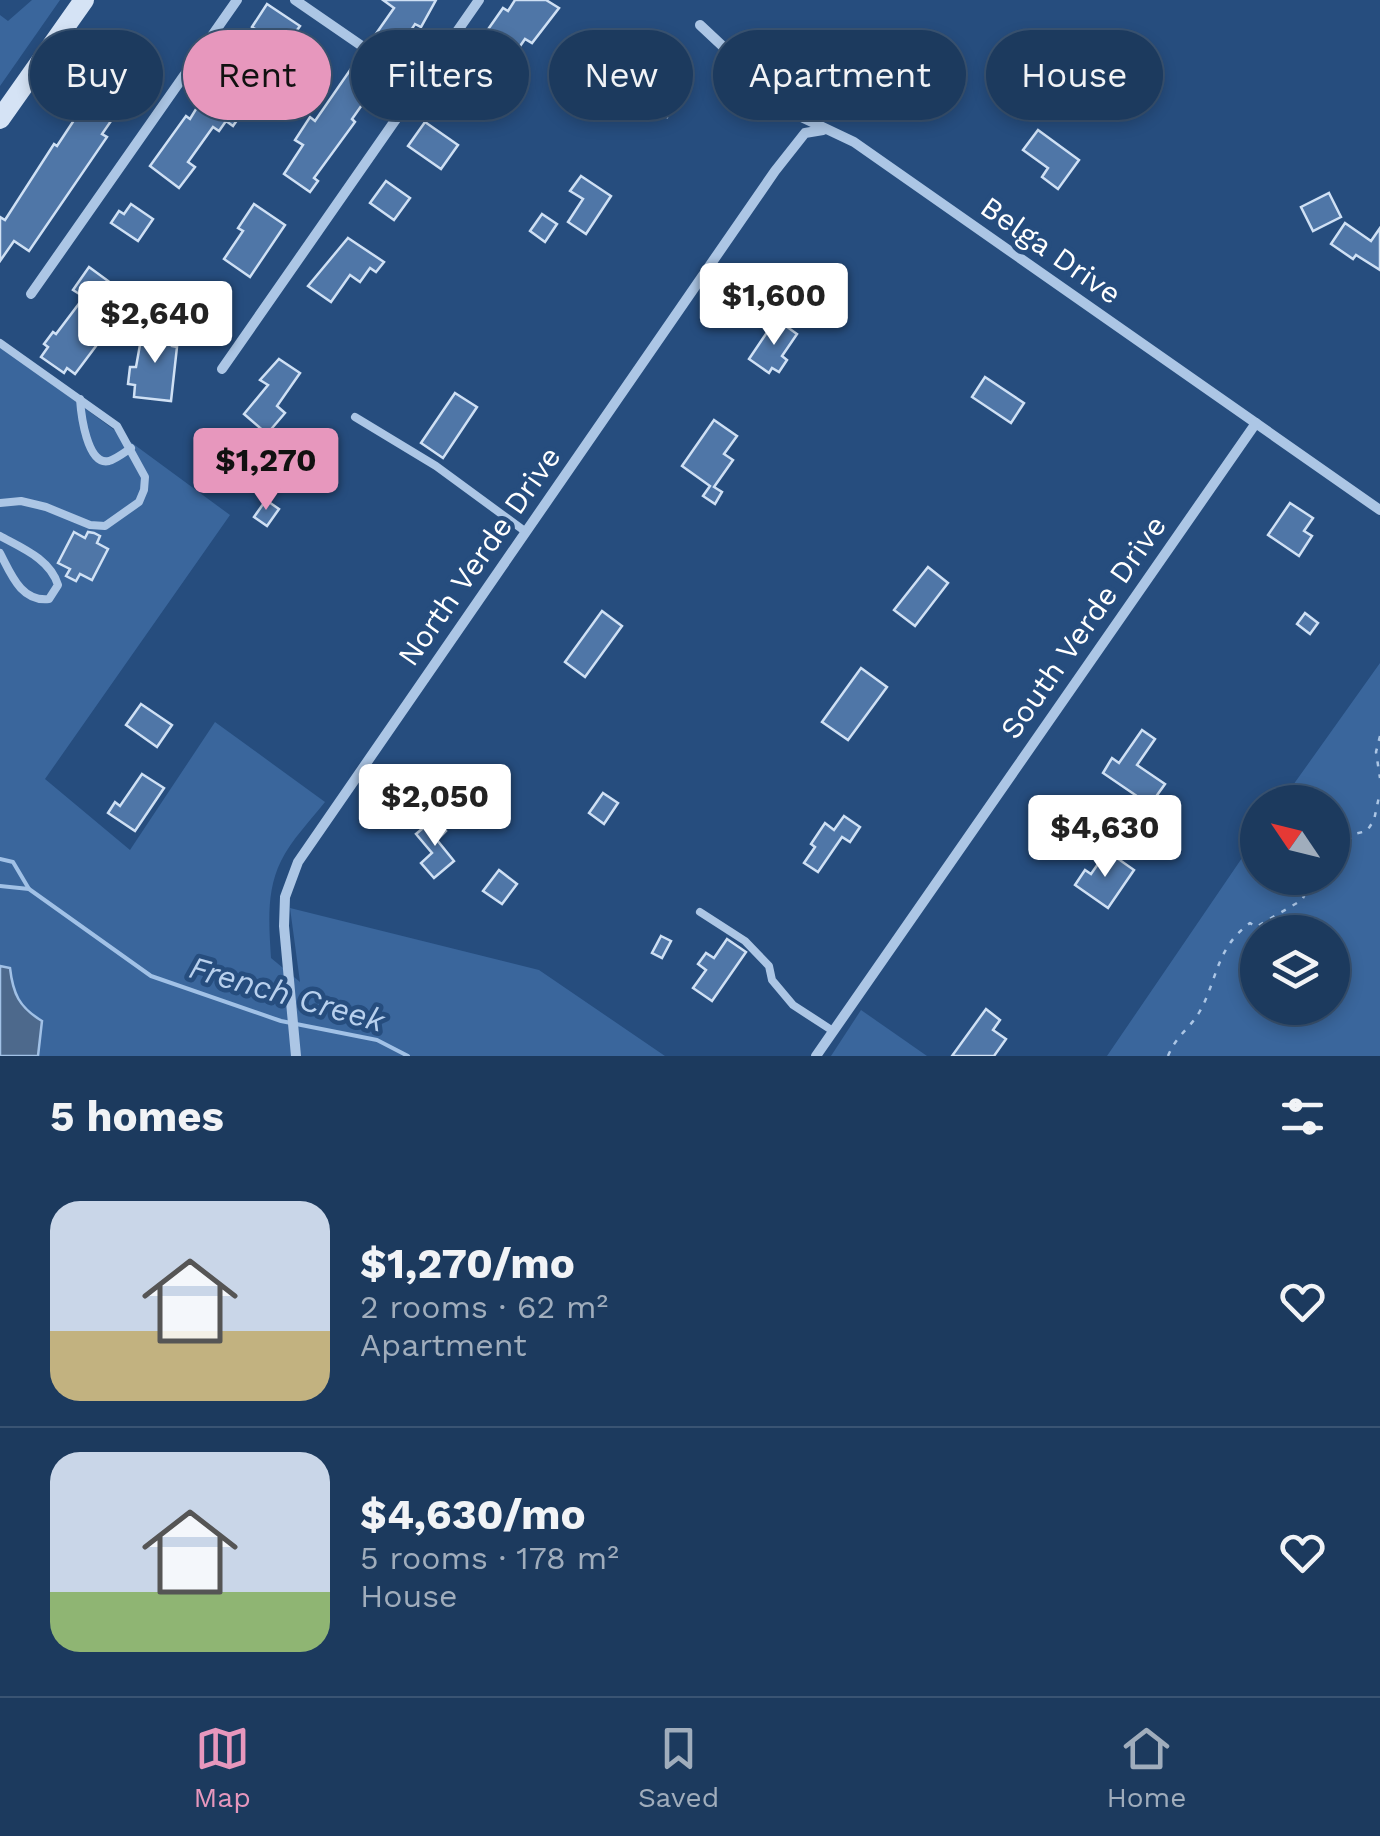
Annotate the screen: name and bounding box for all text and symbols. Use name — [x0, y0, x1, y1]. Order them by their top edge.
chip: Buy — [30, 30, 163, 120]
chip: Rent — [183, 30, 331, 120]
chip: Filters — [351, 30, 529, 120]
chip: New — [549, 30, 693, 120]
chip: Apartment — [713, 30, 966, 120]
chip: House — [986, 30, 1163, 120]
street label: Belga Drive — [974, 189, 1128, 311]
pin: $1,600 — [693, 263, 855, 348]
text: $1,600 — [722, 276, 826, 314]
pin: $2,640 — [74, 281, 236, 366]
text: $2,640 — [100, 294, 210, 332]
pin: $1,270 — [185, 428, 347, 513]
street label: North Verde Drive — [390, 440, 568, 672]
text: $1,270 — [215, 441, 317, 479]
street label: South Verde Drive — [993, 509, 1173, 745]
pin: $2,050 — [354, 764, 516, 849]
text: $2,050 — [381, 777, 489, 815]
north arrow — [1240, 785, 1350, 895]
map controls — [1240, 785, 1350, 1025]
pin: $4,630 — [1024, 795, 1186, 880]
text: $4,630 — [1050, 808, 1160, 846]
button: layers — [1240, 915, 1350, 1025]
water label: French Creek — [185, 948, 390, 1040]
icon: filters — [1275, 1089, 1330, 1144]
text: 5 homes — [50, 1092, 224, 1141]
text: $1,270/mo — [360, 1239, 575, 1288]
icon: home — [130, 1241, 250, 1361]
icon: heart — [1275, 1274, 1330, 1329]
text: 2 rooms · 62 m² — [360, 1288, 608, 1326]
text: Apartment — [360, 1326, 527, 1364]
text: $4,630/mo — [360, 1490, 586, 1539]
icon: home — [130, 1492, 250, 1612]
icon: heart — [1275, 1525, 1330, 1580]
text: 5 rooms · 178 m² — [360, 1539, 619, 1577]
text: House — [360, 1577, 458, 1615]
tab: Map — [194, 1721, 251, 1814]
tab: Saved — [638, 1721, 719, 1814]
tab: Home — [1106, 1721, 1186, 1814]

